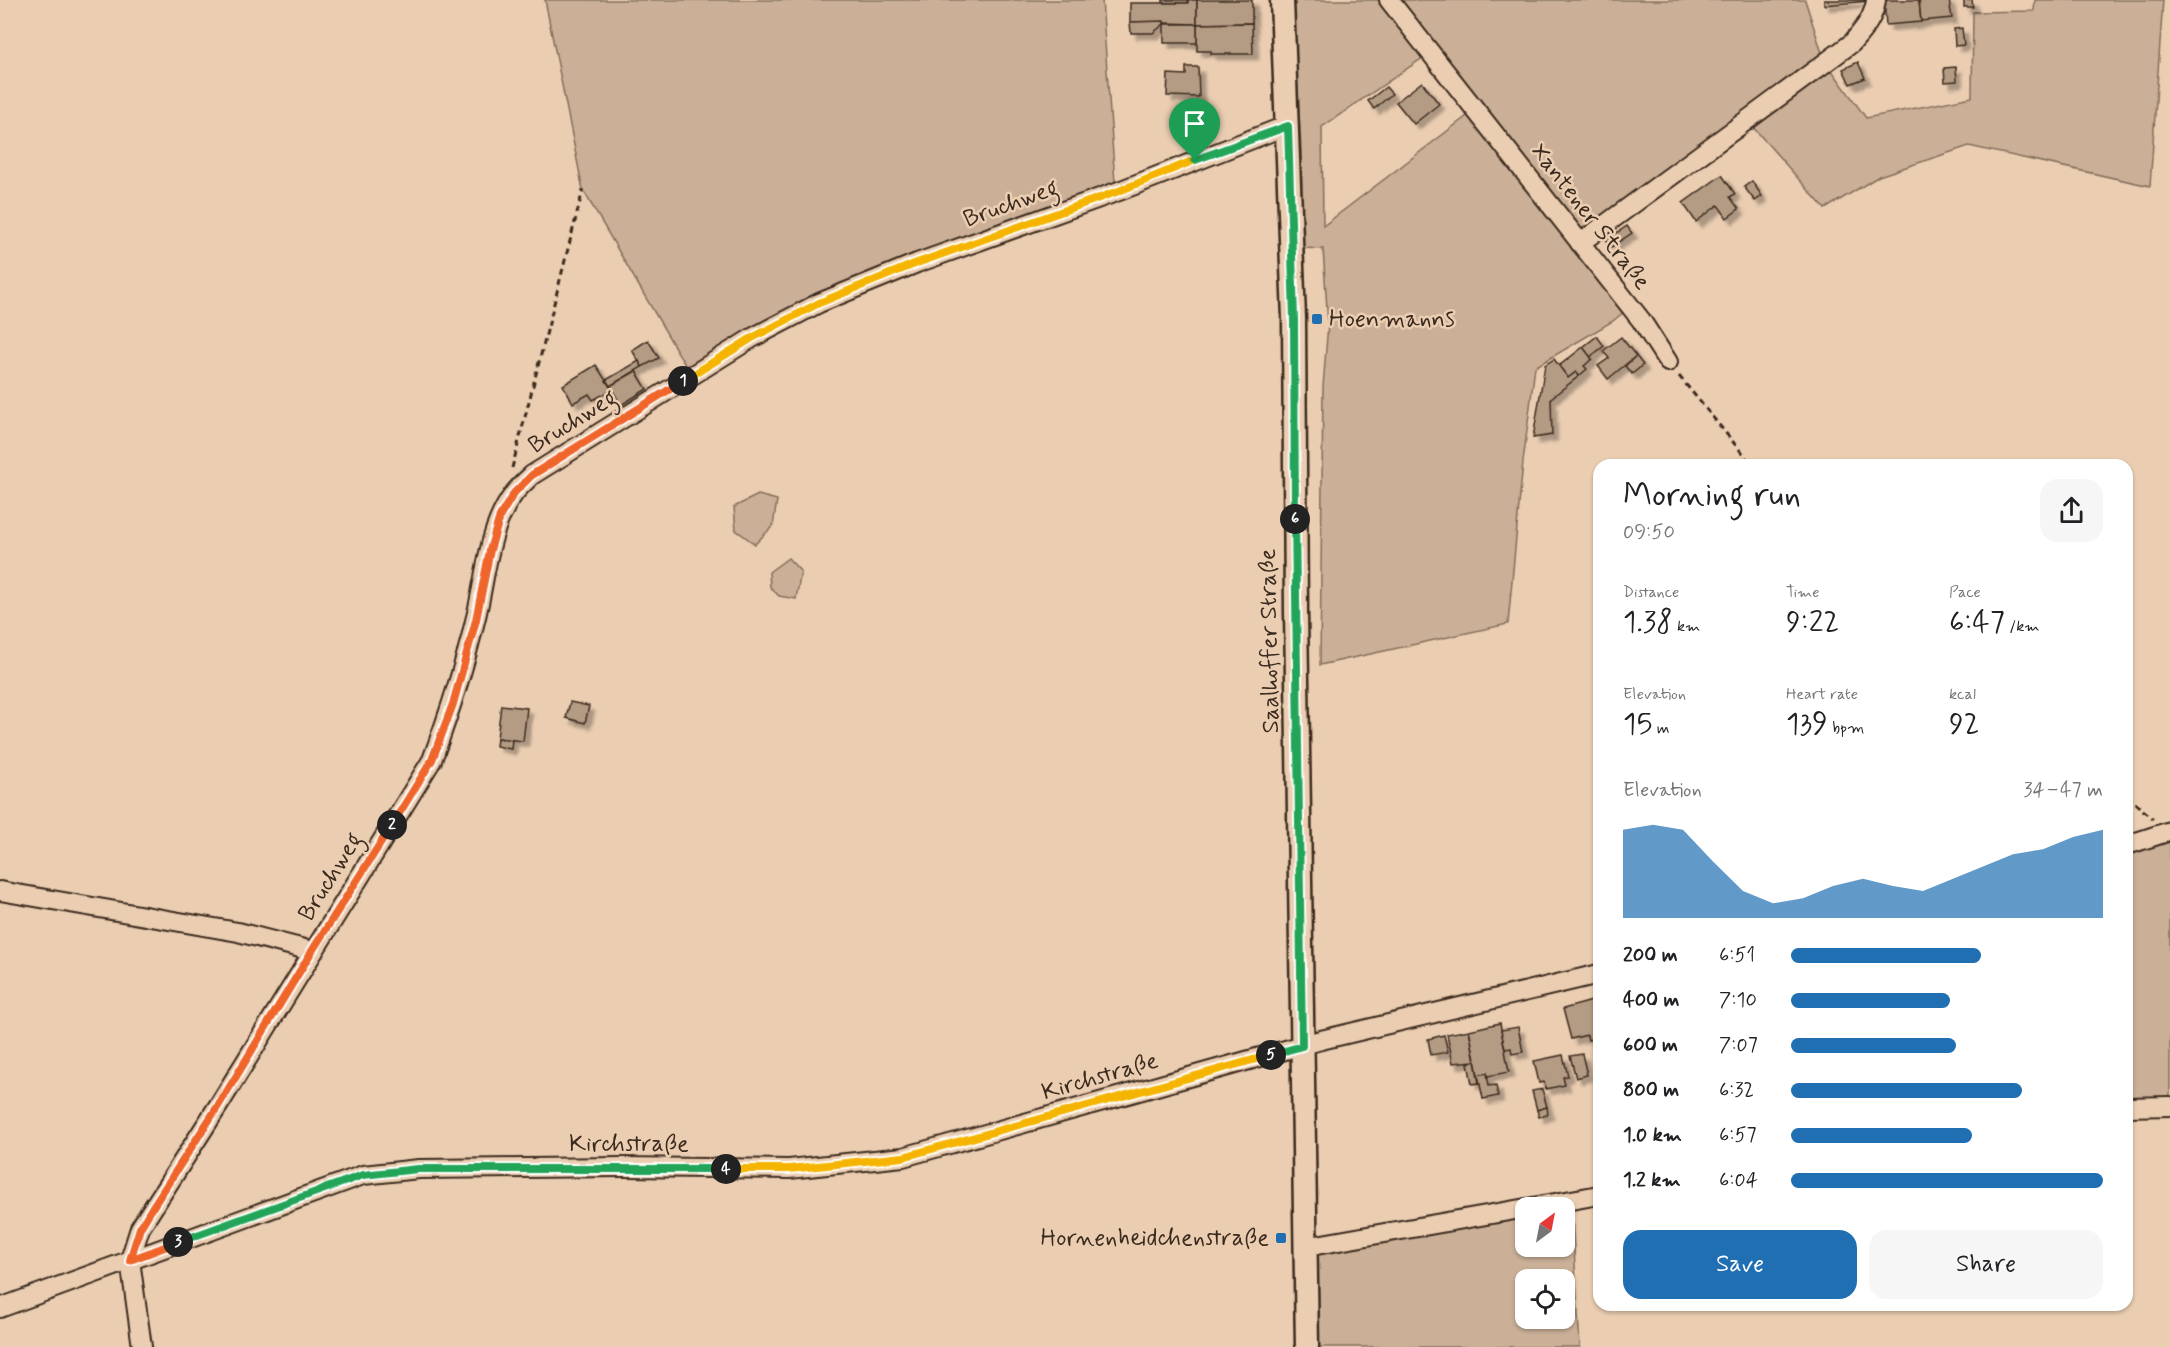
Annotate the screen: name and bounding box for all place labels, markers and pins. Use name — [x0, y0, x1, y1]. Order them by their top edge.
pin — [1169, 98, 1220, 160]
place label: Hoenmanns — [1329, 304, 1455, 335]
marker: Hoenmanns — [1310, 312, 1324, 326]
pin: 1 — [668, 366, 698, 396]
pin: 6 — [1280, 504, 1310, 534]
pin: 2 — [377, 810, 407, 840]
pin: 5 — [1256, 1040, 1286, 1070]
pin: 4 — [711, 1154, 741, 1184]
place label: Hornenheidchenstraße — [1041, 1223, 1269, 1254]
pin: 3 — [163, 1227, 193, 1257]
marker: Hornenheidchenstraße — [1274, 1231, 1288, 1245]

